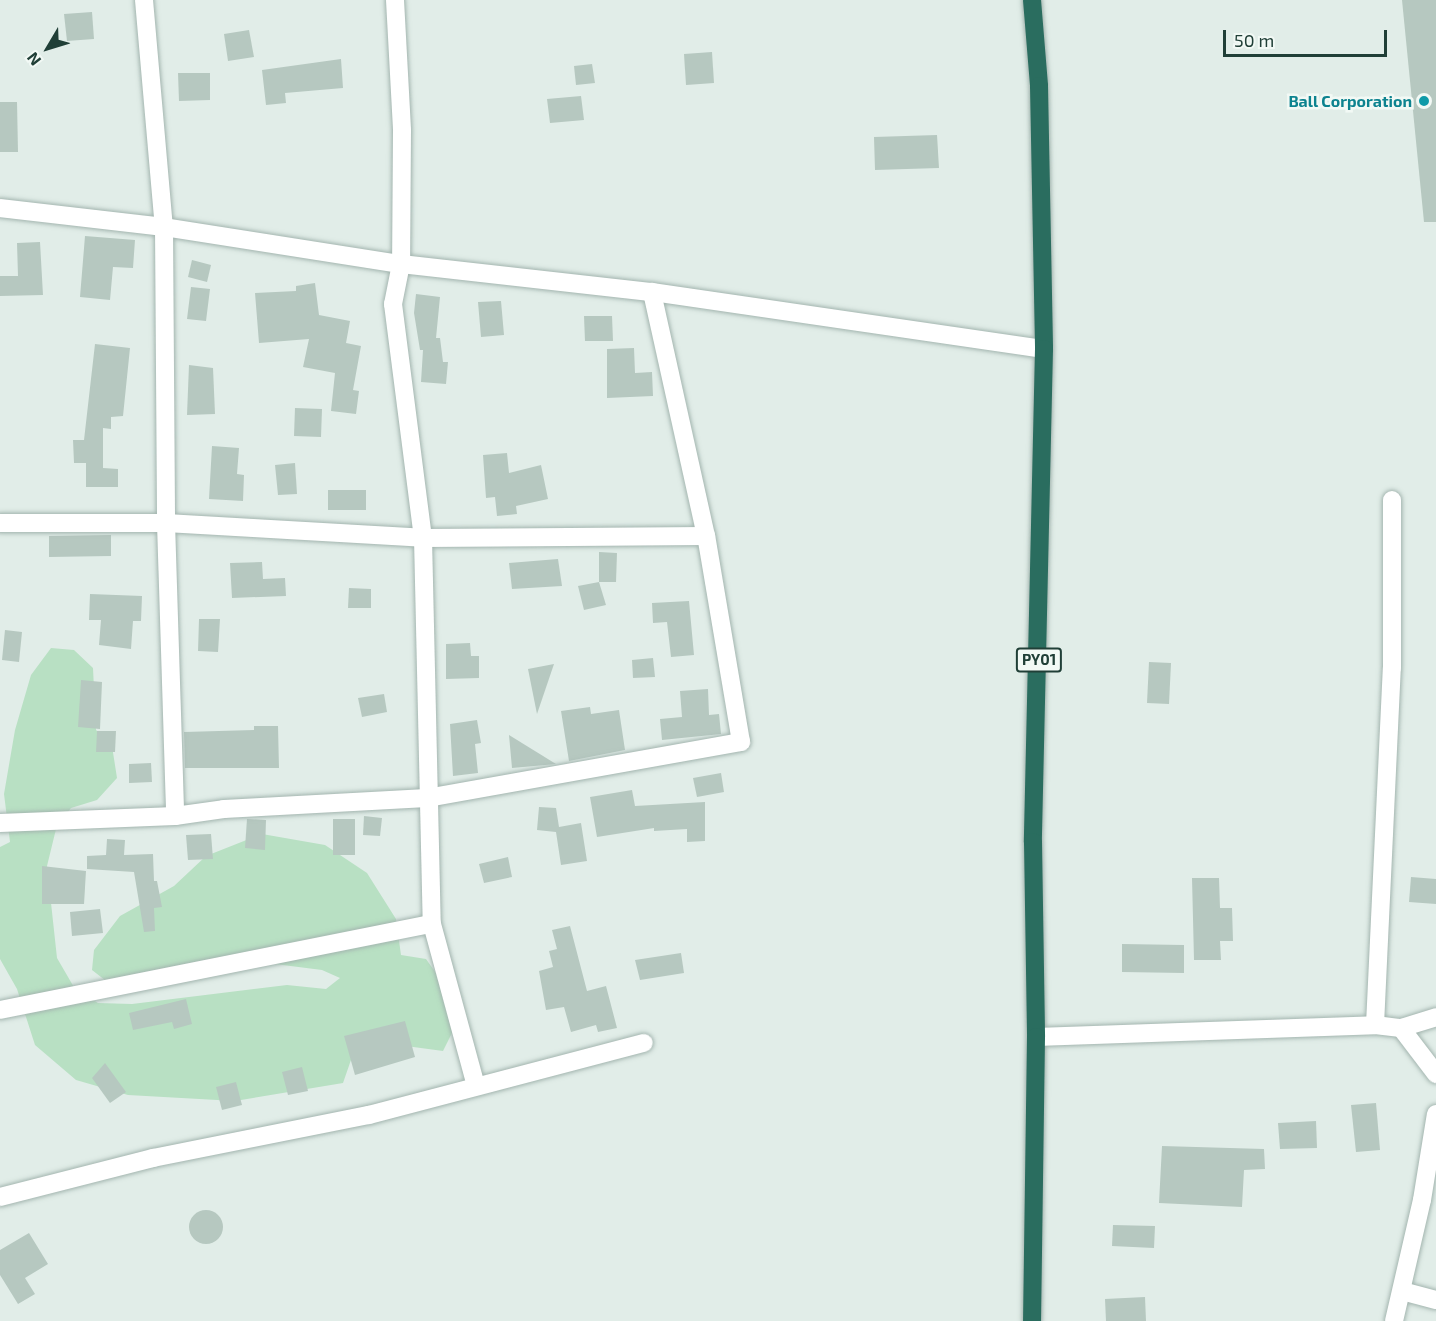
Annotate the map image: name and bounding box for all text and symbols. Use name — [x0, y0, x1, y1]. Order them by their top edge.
north arrow — [18, 18, 78, 78]
scale bar — [1226, 18, 1390, 56]
text: 50 m — [1234, 29, 1274, 51]
text: N — [22, 49, 44, 70]
place label: Ball Corporation — [1288, 91, 1412, 111]
marker: Ball Corporation — [1417, 94, 1431, 108]
road number: PY01 — [1015, 648, 1063, 672]

